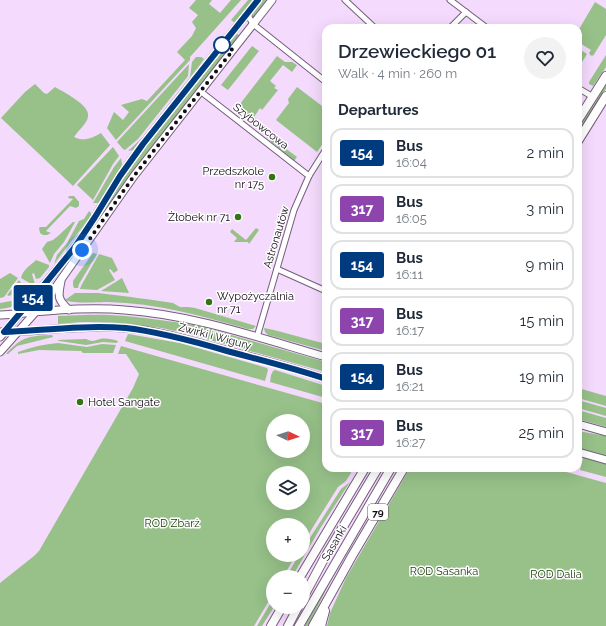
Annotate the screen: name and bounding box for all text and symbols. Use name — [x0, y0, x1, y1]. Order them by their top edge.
unlabelled marker — [213, 36, 231, 54]
button: heart — [524, 37, 566, 79]
text: Drzewieckiego 01 — [338, 40, 496, 62]
text: Walk · 4 min · 260 m — [338, 66, 457, 81]
street label: Szybowcowa — [230, 101, 291, 152]
text: Departures — [338, 101, 419, 119]
text: Bus — [396, 137, 423, 155]
text: 2 min — [527, 144, 564, 162]
text: 154 — [351, 145, 373, 161]
text: 16:04 — [396, 155, 427, 170]
place label: Przedszkole nr 175 — [202, 165, 265, 191]
marker: Przedszkole nr 175 — [267, 172, 277, 182]
text: Bus — [396, 193, 423, 211]
text: 3 min — [526, 200, 564, 218]
text: 317 — [351, 201, 373, 217]
street label: Astronautów — [261, 204, 292, 270]
place label: Żłobek nr 71 — [168, 211, 230, 224]
text: 16:05 — [396, 211, 427, 226]
marker: Żłobek nr 71 — [233, 212, 243, 222]
your location — [72, 240, 92, 260]
text: Bus — [396, 249, 423, 267]
text: 9 min — [526, 256, 564, 274]
text: 154 — [351, 257, 373, 273]
text: 16:11 — [396, 267, 423, 282]
line badge: 154 — [10, 285, 56, 311]
text: 154 — [22, 290, 44, 306]
place label: Wypożyczalnia nr 71 — [217, 290, 294, 316]
marker: Wypożyczalnia nr 71 — [204, 297, 214, 307]
text: Bus — [396, 305, 423, 323]
text: 15 min — [520, 312, 564, 330]
text: 317 — [351, 313, 373, 329]
street label: Żwirki i Wigury — [177, 321, 253, 352]
text: 16:17 — [396, 323, 424, 338]
text: Bus — [396, 361, 423, 379]
text: 19 min — [519, 368, 564, 386]
text: 154 — [351, 369, 373, 385]
text: 16:21 — [396, 379, 424, 394]
place label: Hotel Sangate — [88, 396, 160, 409]
marker: Hotel Sangate — [75, 397, 85, 407]
north arrow — [266, 414, 310, 458]
map controls — [266, 414, 310, 614]
text: Bus — [396, 417, 423, 435]
text: 25 min — [518, 424, 564, 442]
text: 317 — [351, 425, 373, 441]
text: 16:27 — [396, 435, 426, 450]
button: layers — [266, 466, 310, 510]
road number: 79 — [368, 504, 388, 520]
park label: ROD Zbarż — [144, 517, 200, 530]
button: + — [266, 518, 310, 562]
street label: Sasanki — [319, 523, 350, 563]
park label: ROD Sasanka — [410, 565, 478, 578]
park label: ROD Dalia — [530, 568, 582, 581]
button: − — [266, 570, 310, 614]

